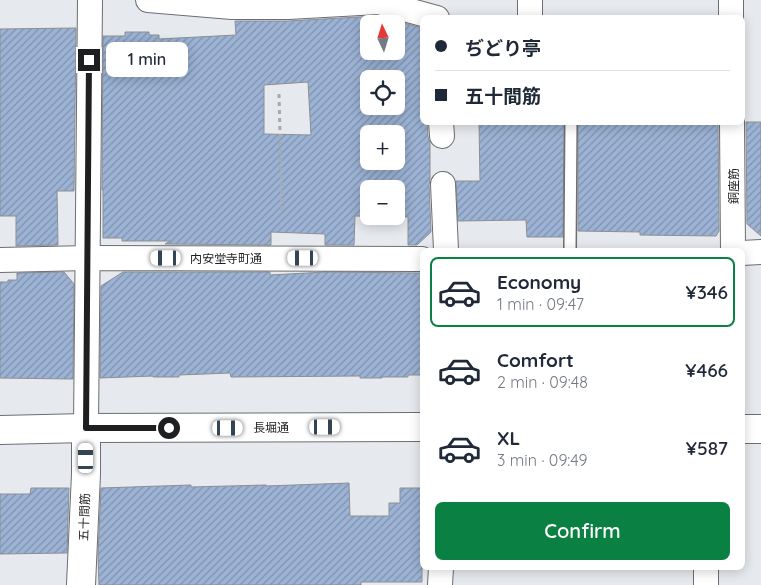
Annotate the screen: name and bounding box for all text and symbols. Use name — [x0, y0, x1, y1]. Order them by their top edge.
north arrow — [360, 15, 405, 60]
map controls — [360, 15, 405, 225]
text: ぢどり亭 — [465, 36, 541, 60]
callout: 1 min — [106, 42, 189, 78]
route end — [78, 49, 100, 71]
text: 1 min — [128, 49, 166, 69]
button: locate — [360, 70, 405, 115]
text: 五十間筋 — [465, 84, 541, 108]
button: + — [360, 125, 405, 170]
street label: 銅座筋 — [726, 168, 741, 204]
button: − — [360, 180, 405, 225]
car — [151, 251, 181, 266]
street label: 内安堂寺町通 — [190, 251, 262, 266]
car — [288, 251, 318, 266]
icon: car — [437, 270, 482, 315]
text: Economy — [497, 270, 581, 294]
text: ¥346 — [686, 280, 728, 304]
text: 1 min · 09:47 — [497, 294, 584, 314]
icon: car — [437, 348, 482, 393]
text: Comfort — [497, 348, 574, 372]
text: ¥466 — [685, 358, 728, 382]
text: 2 min · 09:48 — [497, 372, 588, 392]
route start — [158, 417, 180, 439]
street label: 長堀通 — [253, 420, 289, 435]
car — [310, 420, 340, 435]
car — [213, 421, 243, 436]
icon: car — [437, 426, 482, 471]
text: XL — [497, 426, 520, 450]
text: ¥587 — [686, 436, 728, 460]
car — [78, 443, 93, 473]
text: 3 min · 09:49 — [497, 450, 587, 470]
street label: 五十間筋 — [76, 493, 92, 541]
button: Confirm — [435, 502, 730, 560]

